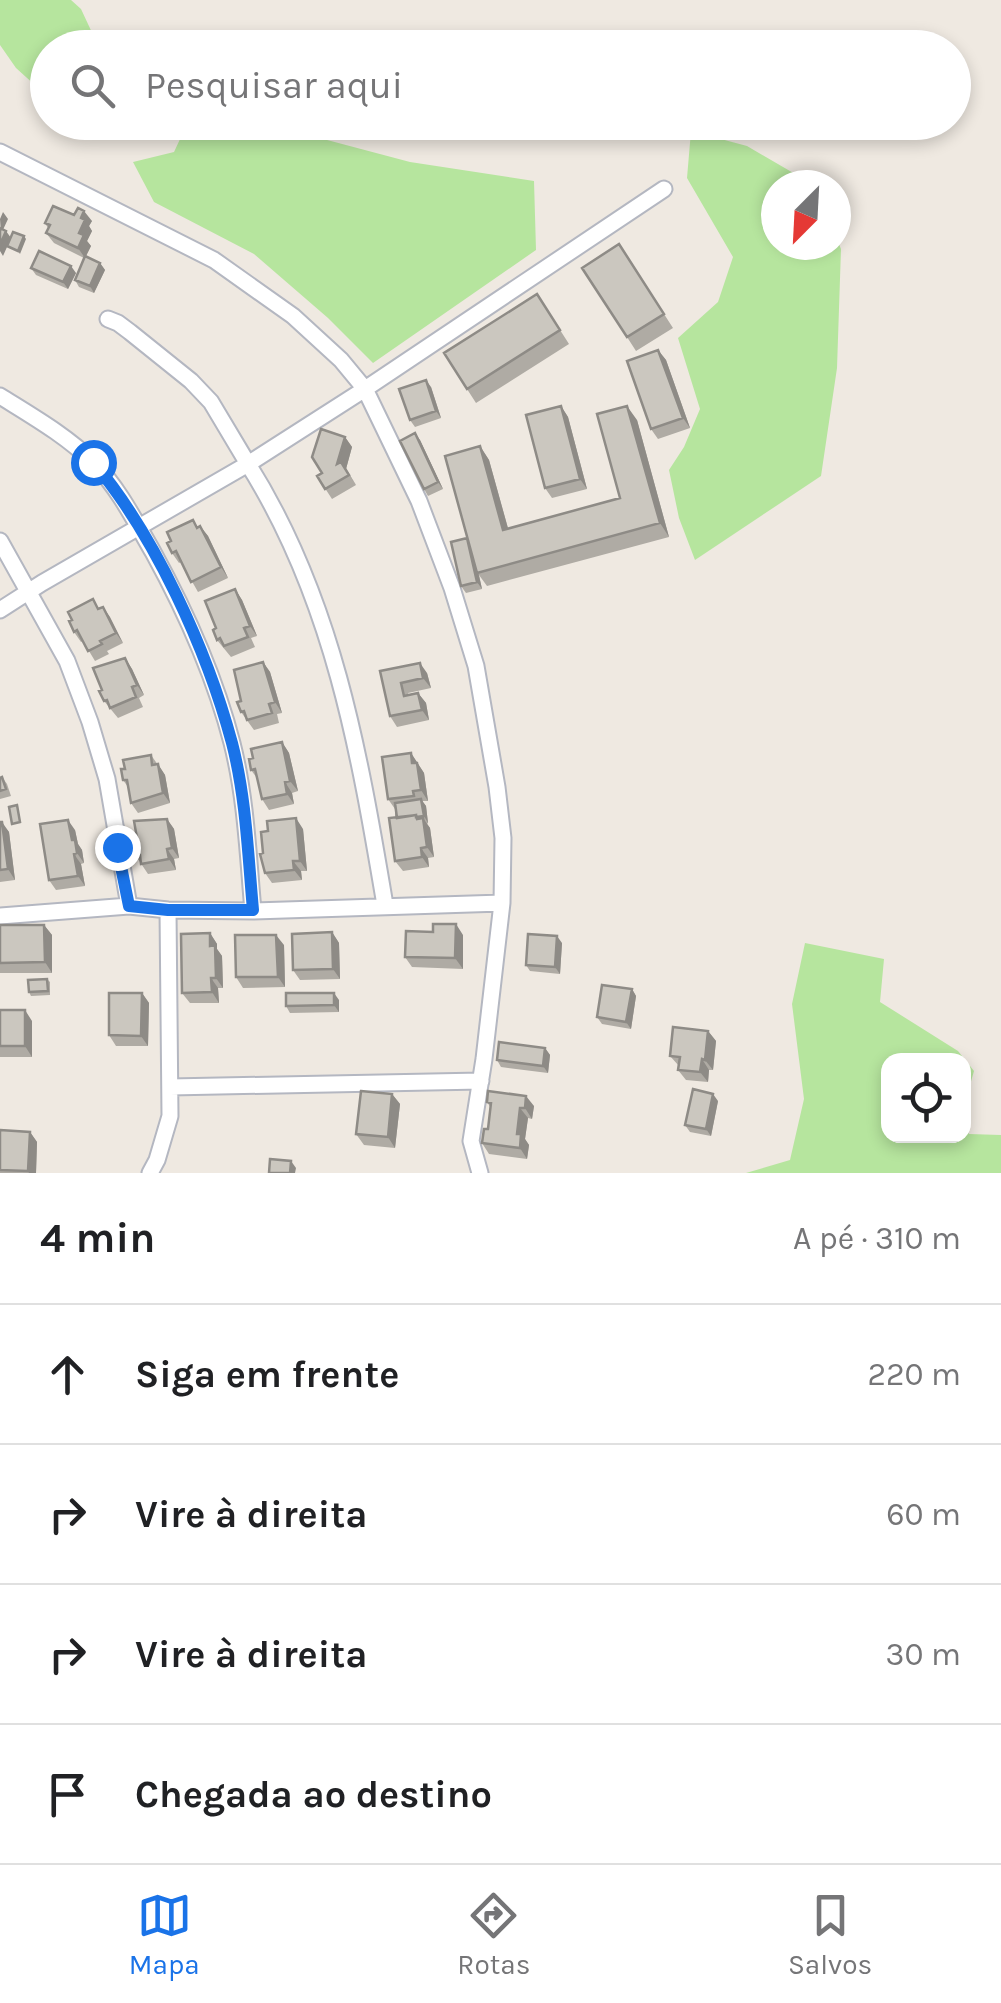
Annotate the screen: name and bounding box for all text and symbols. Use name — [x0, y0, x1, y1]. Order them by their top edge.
search box — [30, 30, 971, 140]
icon: search — [65, 58, 120, 113]
text: Pesquisar aqui — [145, 63, 403, 108]
north arrow — [761, 170, 851, 260]
route start — [71, 440, 117, 486]
route end — [95, 825, 141, 871]
map controls — [881, 1053, 971, 1143]
button: locate — [881, 1053, 971, 1143]
text: 4 min — [40, 1213, 155, 1263]
text: A pé · 310 m — [793, 1220, 961, 1257]
icon: ahead — [40, 1347, 95, 1402]
text: Siga em frente — [135, 1352, 399, 1397]
text: 220 m — [867, 1356, 961, 1393]
icon: right — [40, 1487, 95, 1542]
text: Vire à direita — [135, 1492, 367, 1537]
text: 60 m — [886, 1496, 961, 1533]
icon: right — [40, 1627, 95, 1682]
text: Vire à direita — [135, 1632, 367, 1677]
text: 30 m — [886, 1636, 961, 1673]
icon: arrive — [40, 1767, 95, 1822]
text: Chegada ao destino — [135, 1772, 492, 1817]
tab: Mapa — [129, 1888, 200, 1981]
tab: Rotas — [457, 1888, 530, 1981]
tab: Salvos — [788, 1888, 872, 1981]

